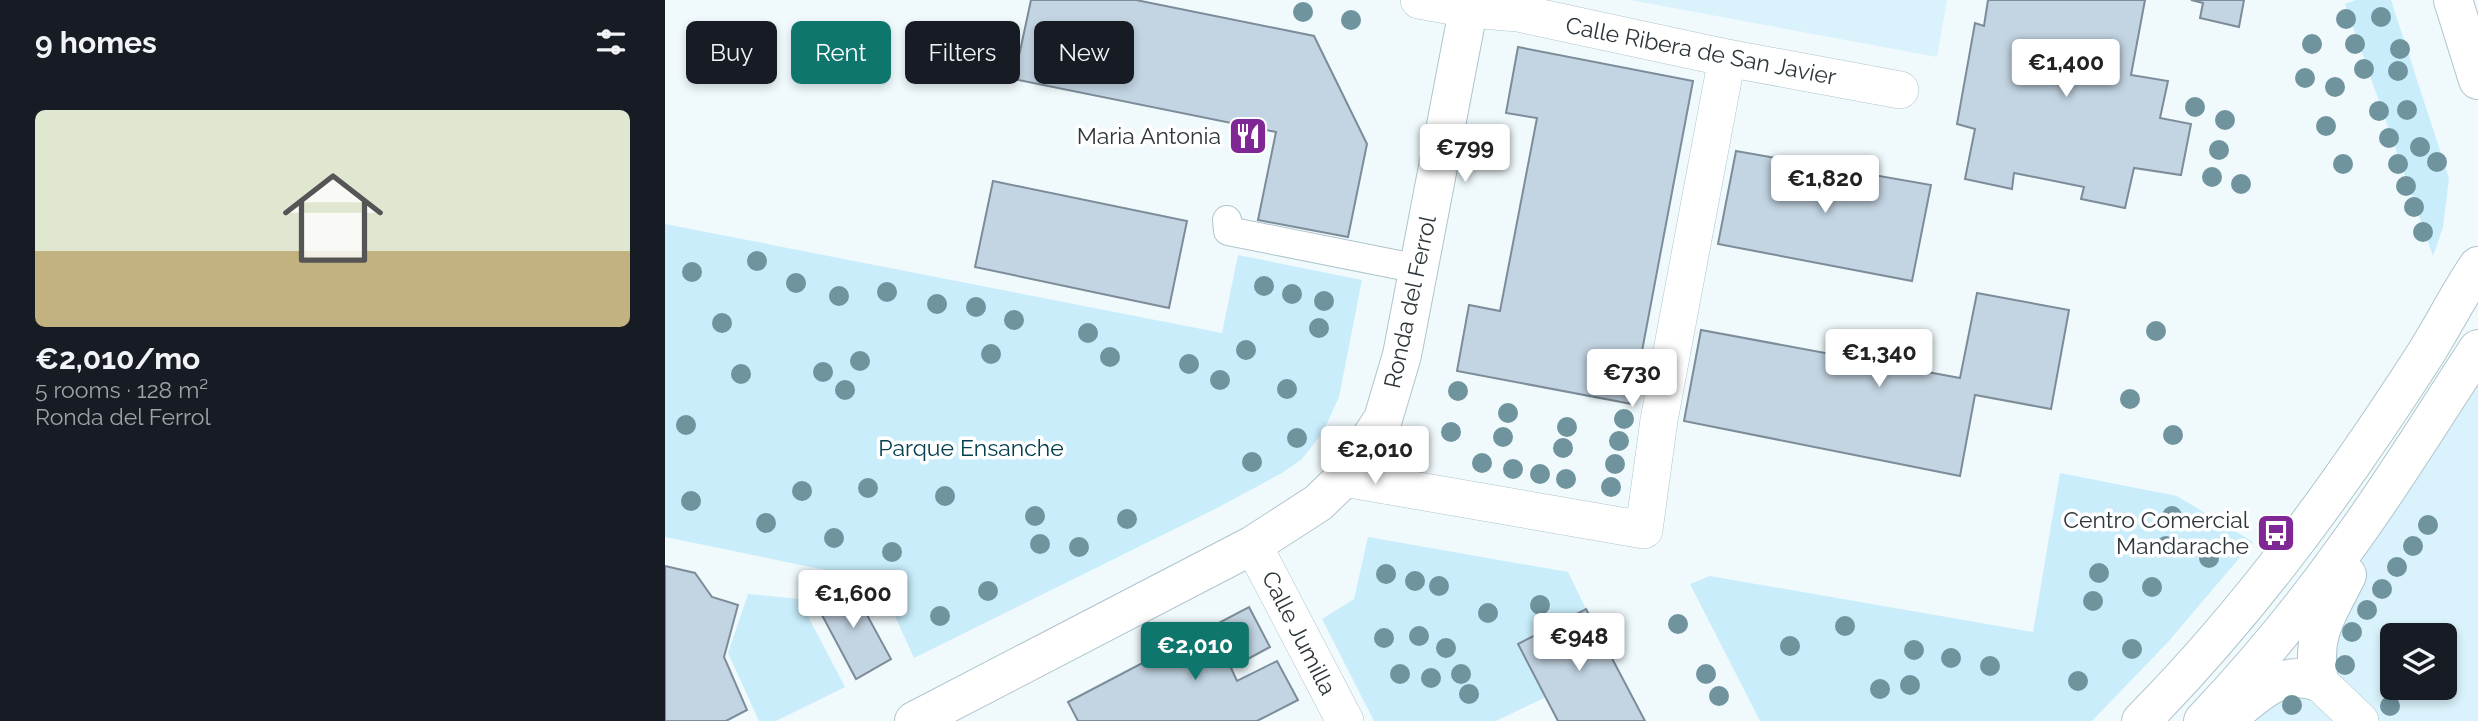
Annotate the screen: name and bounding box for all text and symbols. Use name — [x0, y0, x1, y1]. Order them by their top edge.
street label: Calle Ribera de San Javier — [1564, 11, 1839, 90]
chip: Buy — [686, 21, 777, 84]
chip: Rent — [791, 21, 891, 84]
chip: Filters — [905, 21, 1020, 84]
chip: New — [1034, 21, 1134, 84]
icon: filters — [592, 23, 630, 61]
text: 9 homes — [35, 25, 157, 60]
pin: €1,400 — [2009, 40, 2123, 99]
text: €1,400 — [2028, 48, 2104, 75]
restaurant icon: Maria Antonia — [1227, 115, 1269, 157]
place label: Maria Antonia — [1077, 122, 1221, 149]
pin: €799 — [1424, 124, 1506, 184]
text: €799 — [1436, 133, 1494, 160]
icon: home — [270, 155, 396, 281]
pin: €1,820 — [1768, 156, 1882, 215]
text: €1,820 — [1787, 164, 1863, 191]
street label: Ronda del Ferrol — [1378, 212, 1441, 391]
pin: €1,340 — [1822, 330, 1936, 389]
text: €1,340 — [1841, 338, 1917, 365]
text: €2,010/mo — [35, 341, 200, 376]
pin: €730 — [1591, 350, 1673, 409]
text: €730 — [1603, 358, 1661, 385]
text: 5 rooms · 128 m² — [35, 376, 208, 403]
text: Ronda del Ferrol — [35, 403, 211, 430]
pin: €2,010 — [1318, 426, 1432, 486]
park label: Parque Ensanche — [878, 434, 1064, 461]
text: €2,010 — [1337, 435, 1413, 462]
place label: Centro Comercial Mandarache — [2063, 506, 2250, 559]
bus stop icon: Centro Comercial Mandarache — [2255, 512, 2297, 554]
street label: Calle Jumilla — [1257, 566, 1342, 699]
pin: €1,600 — [796, 570, 910, 630]
text: €1,600 — [814, 579, 892, 606]
pin: €948 — [1538, 614, 1620, 673]
pin: €2,010 — [1138, 622, 1252, 682]
text: €948 — [1550, 622, 1608, 649]
map controls — [2380, 623, 2457, 700]
button: layers — [2380, 623, 2457, 700]
text: €2,010 — [1157, 631, 1233, 658]

